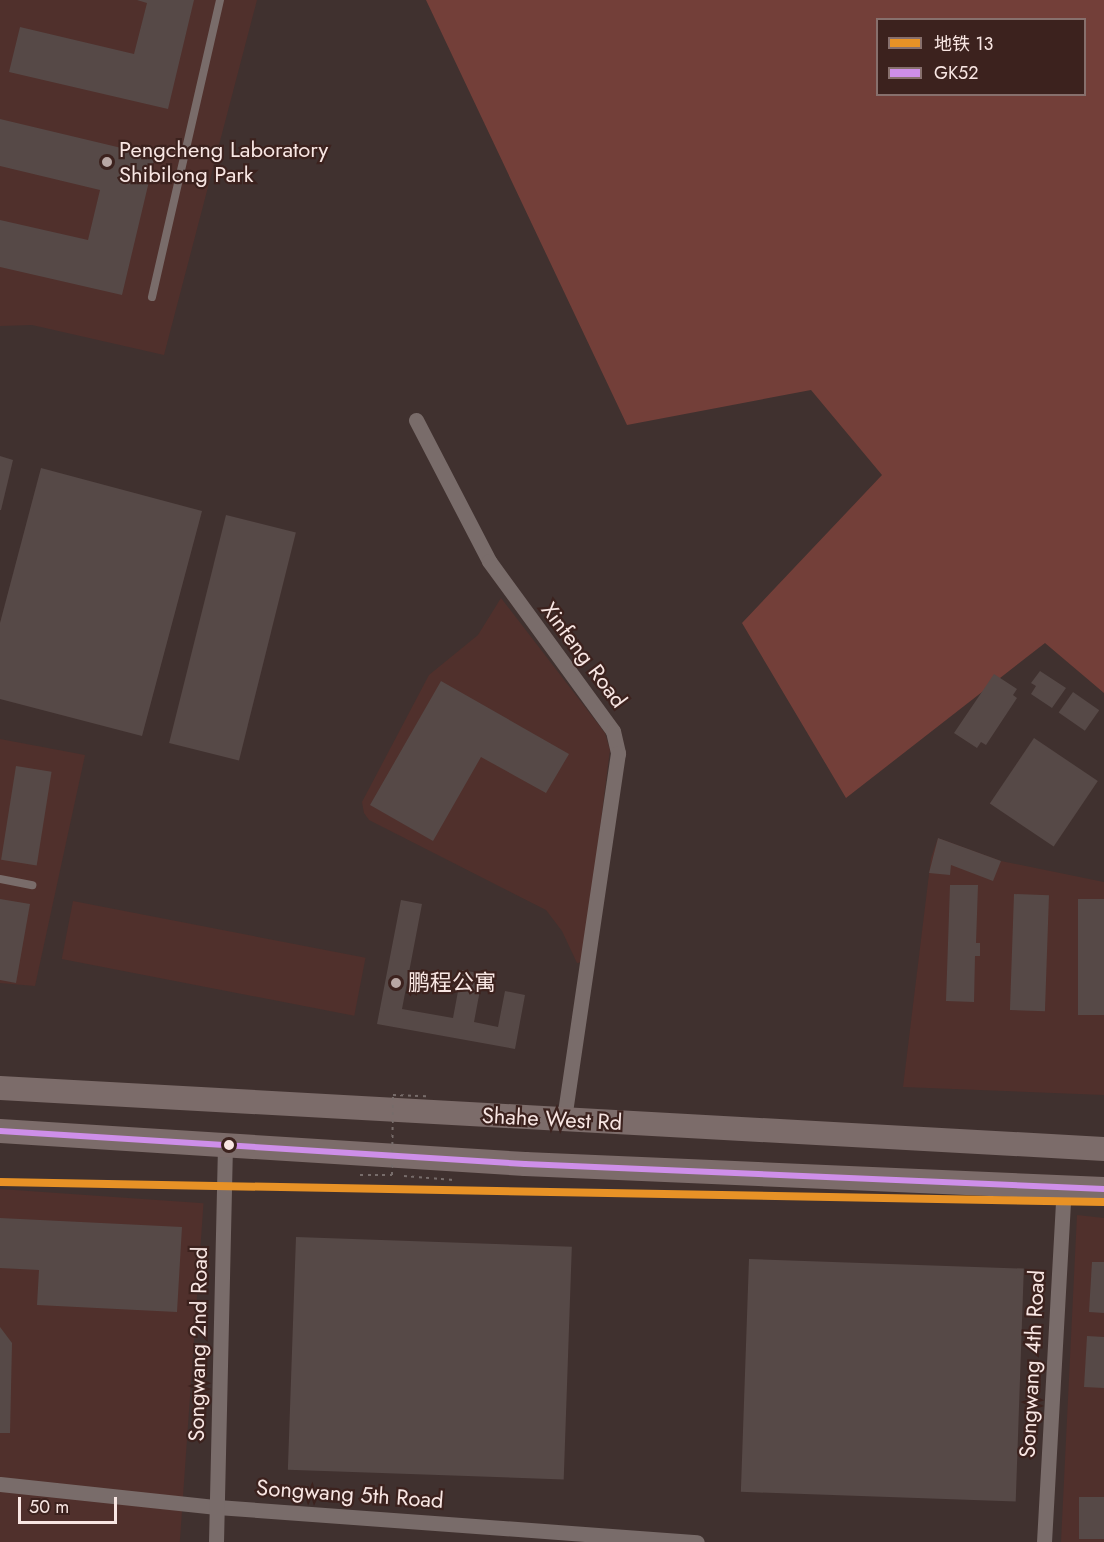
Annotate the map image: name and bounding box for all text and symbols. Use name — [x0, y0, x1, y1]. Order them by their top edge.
legend — [876, 18, 1086, 96]
text: 地铁 13 — [934, 31, 993, 57]
text: GK52 — [934, 60, 979, 86]
place label: Pengcheng Laboratory Shibilong Park — [119, 136, 328, 188]
marker: Pengcheng Laboratory Shibilong Park — [100, 155, 114, 169]
street label: Xinfeng Road — [536, 597, 632, 713]
place label: 鹏程公寓 — [408, 970, 496, 996]
marker: 鹏程公寓 — [389, 976, 403, 990]
street label: Shahe West Rd — [481, 1102, 623, 1136]
unlabelled marker — [223, 1139, 235, 1151]
street label: Songwang 2nd Road — [183, 1246, 213, 1442]
street label: Songwang 4th Road — [1014, 1269, 1050, 1459]
street label: Songwang 5th Road — [255, 1474, 445, 1514]
scale bar — [21, 1485, 120, 1523]
text: 50 m — [29, 1494, 69, 1520]

